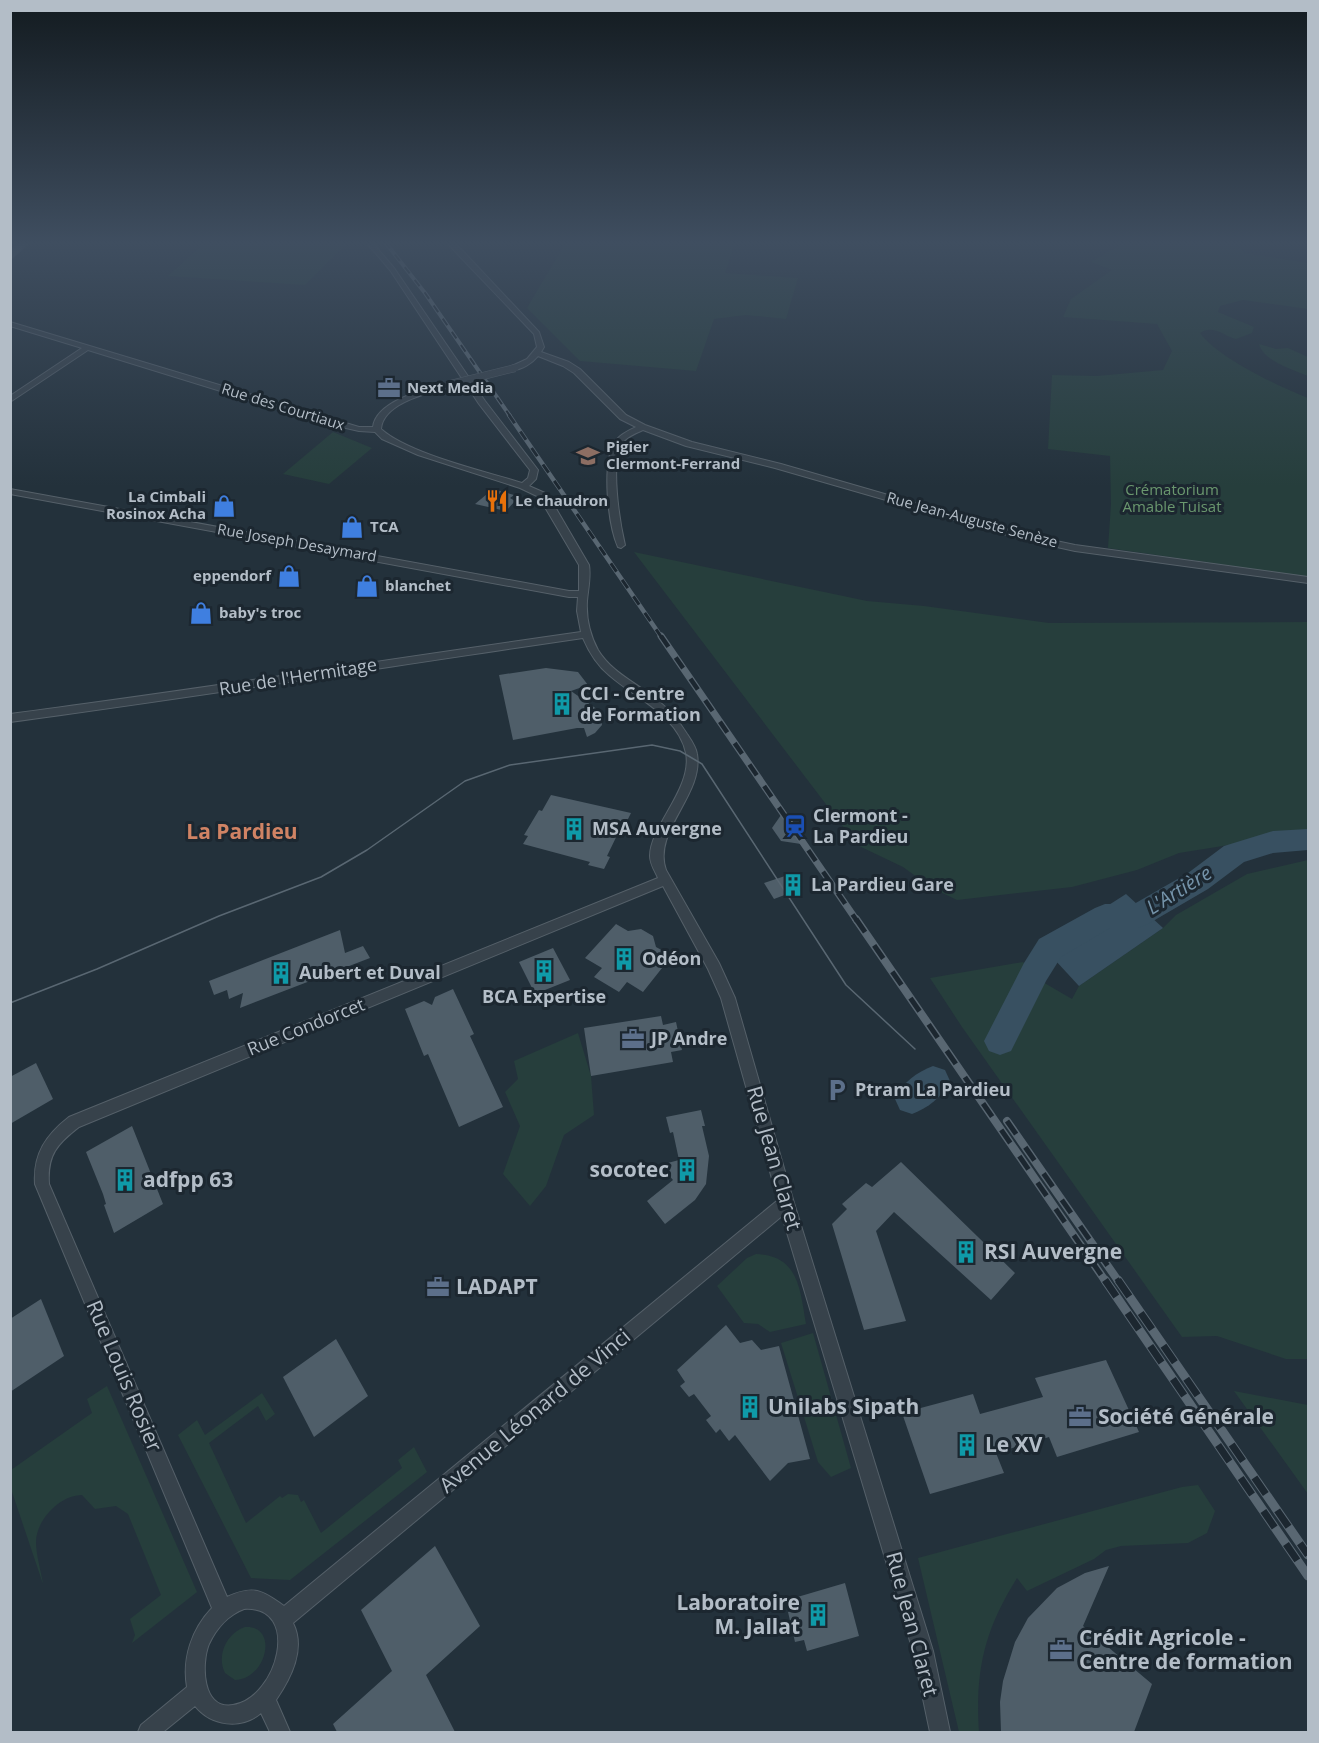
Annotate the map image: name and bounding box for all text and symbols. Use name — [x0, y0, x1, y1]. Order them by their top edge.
office icon: Next Media — [376, 375, 402, 401]
place label: Next Media — [407, 377, 493, 397]
street label: Rue des Courtiaux — [219, 378, 347, 434]
place label: Pigier Clermont-Ferrand — [606, 436, 740, 473]
school or university icon: Pigier Clermont-Ferrand — [575, 443, 601, 469]
park label: Crématorium Amable Tuisat — [1122, 479, 1222, 516]
place label: La Cimbali Rosinox Acha — [106, 486, 206, 523]
street label: Rue Jean-Auguste Senèze — [885, 487, 1060, 551]
restaurant icon: Le chaudron — [484, 488, 510, 514]
place label: Le chaudron — [515, 490, 608, 510]
shop icon: La Cimbali Rosinox Acha — [211, 493, 237, 519]
shop icon: TCA — [339, 514, 365, 540]
place label: TCA — [370, 516, 399, 536]
street label: Rue Joseph Desaymard — [216, 518, 378, 566]
shop icon: eppendorf — [276, 563, 302, 589]
place label: eppendorf — [193, 565, 272, 585]
shop icon: blanchet — [354, 573, 380, 599]
place label: blanchet — [385, 575, 451, 595]
shop icon: baby's troc — [188, 600, 214, 626]
place label: baby's troc — [219, 602, 302, 622]
street label: Rue de l'Hermitage — [217, 652, 378, 700]
place label: CCI - Centre de Formation — [580, 681, 701, 726]
building icon: CCI - Centre de Formation — [549, 691, 575, 717]
place label: Clermont - La Pardieu — [813, 803, 908, 848]
station icon: Clermont - La Pardieu — [782, 813, 808, 839]
building icon: MSA Auvergne — [561, 816, 587, 842]
place label: MSA Auvergne — [592, 816, 722, 840]
district label: La Pardieu — [186, 817, 298, 845]
water label: L'Artière — [1141, 859, 1217, 920]
building icon: La Pardieu Gare — [780, 872, 806, 898]
place label: La Pardieu Gare — [811, 872, 954, 896]
building icon: Odéon — [611, 946, 637, 972]
place label: Odéon — [642, 946, 701, 970]
building icon: BCA Expertise — [531, 958, 557, 984]
building icon: Aubert et Duval — [268, 960, 294, 986]
place label: Aubert et Duval — [299, 960, 441, 984]
place label: BCA Expertise — [482, 984, 606, 1008]
street label: Rue Condorcet — [243, 992, 368, 1061]
office icon: JP Andre — [620, 1026, 646, 1052]
place label: JP Andre — [649, 1026, 727, 1050]
parking icon: Ptram La Pardieu — [824, 1077, 850, 1103]
place label: Ptram La Pardieu — [855, 1077, 1011, 1101]
street label: Rue Jean Claret — [741, 1082, 809, 1233]
place label: socotec — [589, 1155, 669, 1183]
building icon: socotec — [674, 1157, 700, 1183]
place label: adfpp 63 — [143, 1165, 233, 1193]
building icon: adfpp 63 — [112, 1167, 138, 1193]
place label: RSI Auvergne — [984, 1237, 1122, 1265]
building icon: RSI Auvergne — [953, 1239, 979, 1265]
place label: LADAPT — [456, 1272, 538, 1300]
office icon: LADAPT — [425, 1274, 451, 1300]
street label: Rue Louis Rosier — [80, 1296, 170, 1456]
street label: Avenue Léonard de Vinci — [433, 1322, 636, 1499]
place label: Unilabs Sipath — [768, 1392, 919, 1420]
building icon: Unilabs Sipath — [737, 1394, 763, 1420]
place label: Société Générale — [1098, 1402, 1274, 1430]
office icon: Société Générale — [1067, 1404, 1093, 1430]
place label: Le XV — [985, 1430, 1043, 1458]
building icon: Le XV — [954, 1432, 980, 1458]
street label: Rue Jean Claret — [880, 1548, 946, 1699]
place label: Laboratoire M. Jallat — [676, 1588, 800, 1640]
building icon: Laboratoire M. Jallat — [805, 1602, 831, 1628]
place label: Crédit Agricole - Centre de formation — [1079, 1623, 1293, 1675]
office icon: Crédit Agricole - Centre de formation — [1048, 1637, 1074, 1663]

